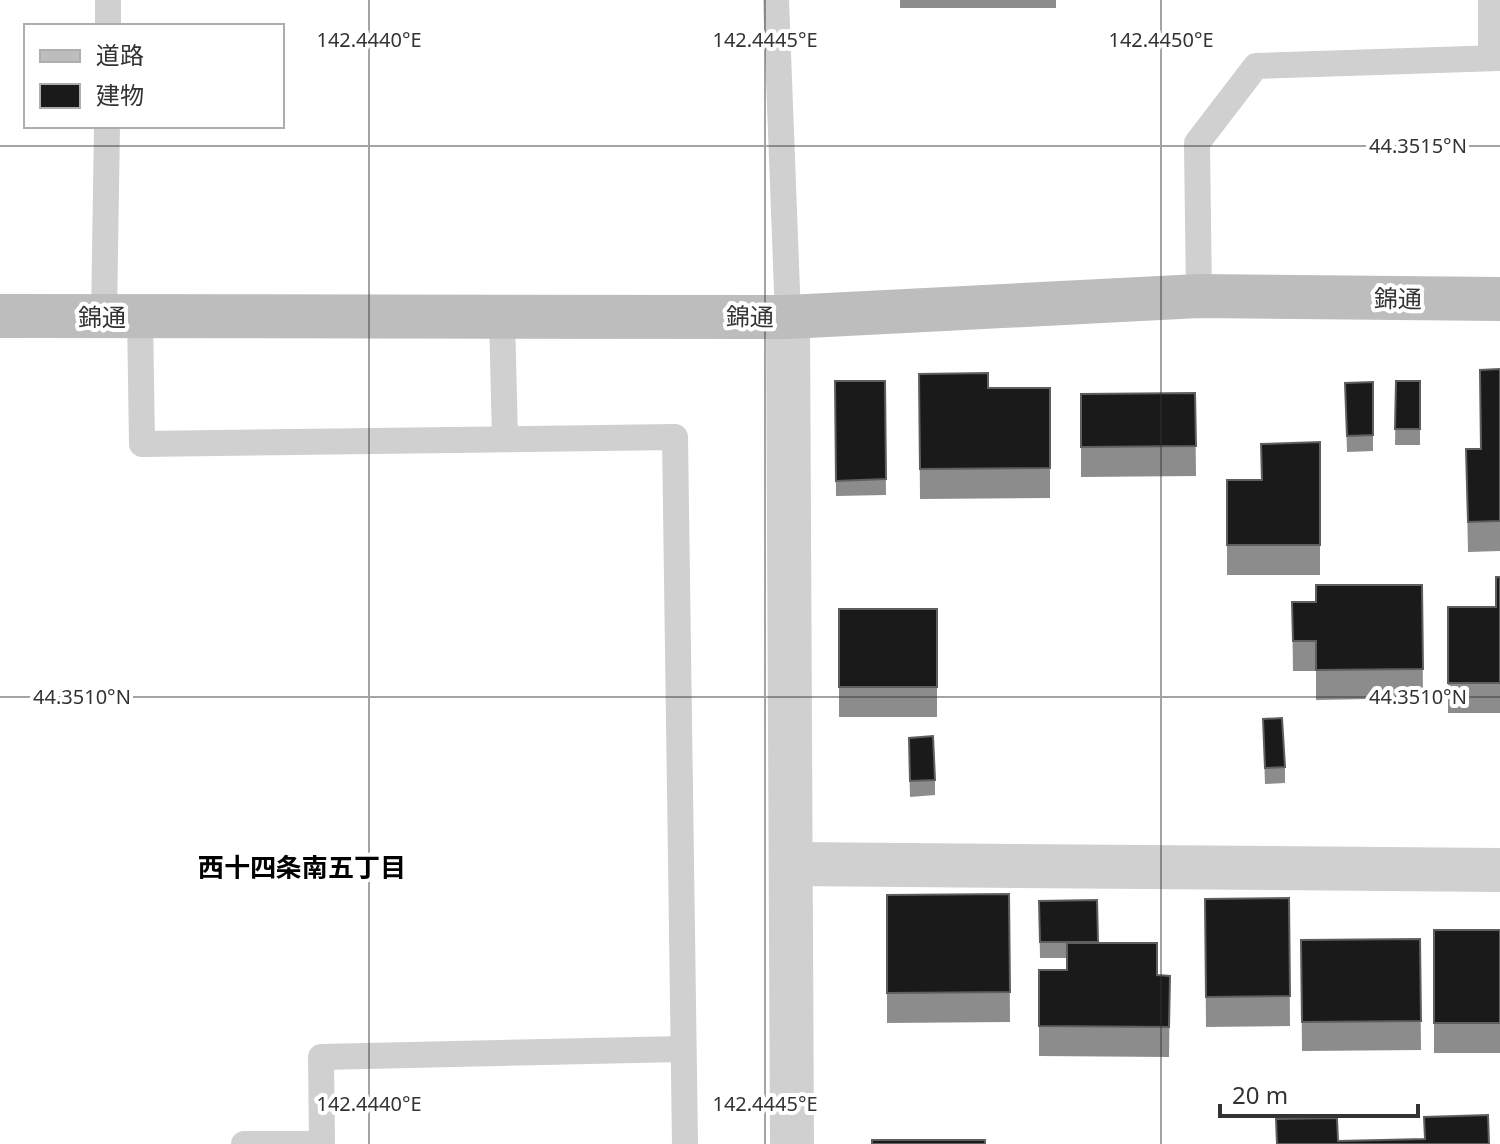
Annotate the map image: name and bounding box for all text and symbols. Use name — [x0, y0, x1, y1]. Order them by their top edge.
legend — [24, 24, 284, 128]
text: 142.4440°E — [316, 26, 422, 53]
text: 142.4445°E — [712, 26, 818, 53]
text: 142.4450°E — [1108, 26, 1214, 53]
text: 道路 — [96, 38, 144, 71]
text: 建物 — [96, 78, 144, 111]
text: 44.3515°N — [1369, 132, 1467, 159]
street label: 錦通 — [1374, 281, 1422, 315]
street label: 錦通 — [726, 299, 774, 333]
street label: 錦通 — [78, 300, 126, 333]
text: 44.3510°N — [33, 683, 131, 710]
text: 44.3510°N — [1369, 683, 1467, 710]
district label: 西十四条南五丁目 — [198, 849, 406, 885]
scale bar — [1220, 1068, 1418, 1118]
text: 20 m — [1232, 1078, 1288, 1111]
text: 142.4440°E — [316, 1090, 422, 1117]
text: 142.4445°E — [712, 1090, 818, 1117]

